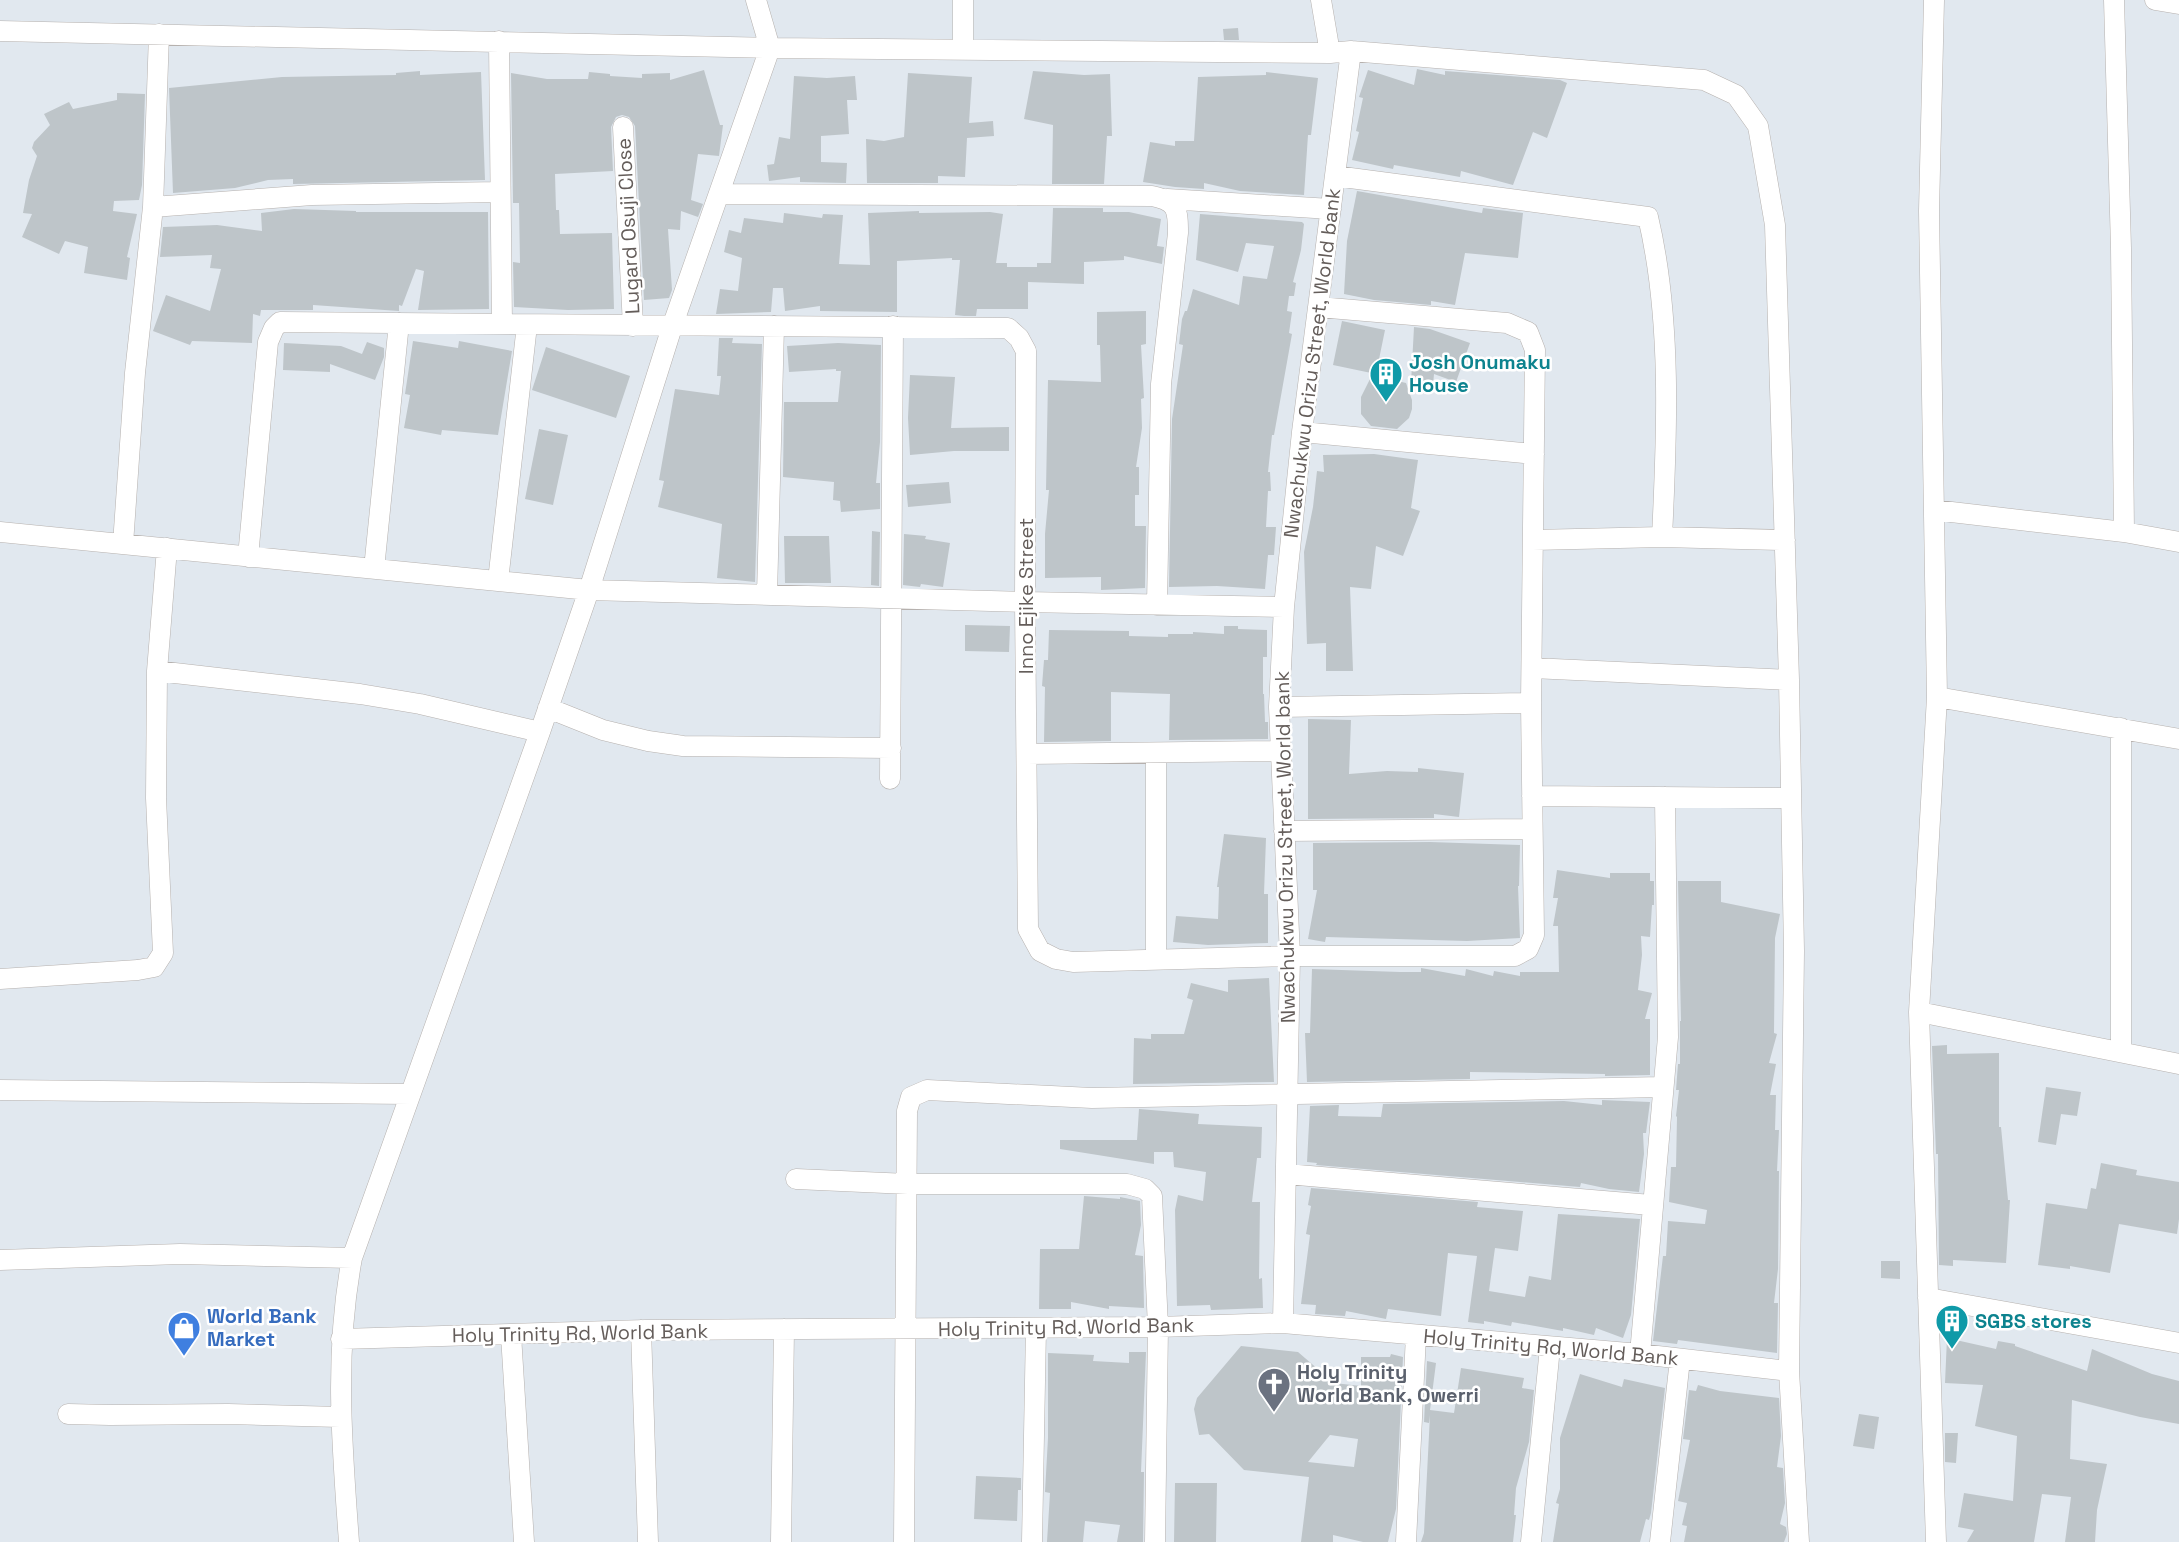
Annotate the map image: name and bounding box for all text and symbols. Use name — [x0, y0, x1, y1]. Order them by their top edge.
street label: Lugard Osuji Close — [610, 137, 646, 315]
street label: Nwachukwu Orizu Street, World bank — [1278, 186, 1346, 539]
place label: Josh Onumaku House — [1409, 349, 1551, 398]
building icon: Josh Onumaku House — [1368, 356, 1404, 403]
street label: Inno Ejike Street — [1013, 518, 1039, 674]
street label: Nwachukwu Orizu Street, World bank — [1269, 670, 1301, 1023]
place label: World Bank Market — [207, 1303, 317, 1352]
building icon: SGBS stores — [1934, 1303, 1970, 1350]
place label: SGBS stores — [1975, 1308, 2092, 1334]
shop icon: World Bank Market — [166, 1310, 202, 1357]
street label: Holy Trinity Rd, World Bank — [938, 1312, 1195, 1342]
street label: Holy Trinity Rd, World Bank — [452, 1318, 709, 1348]
street label: Holy Trinity Rd, World Bank — [1422, 1323, 1680, 1371]
place label: Holy Trinity World Bank, Owerri — [1297, 1359, 1479, 1408]
church icon: Holy Trinity World Bank, Owerri — [1256, 1366, 1292, 1413]

